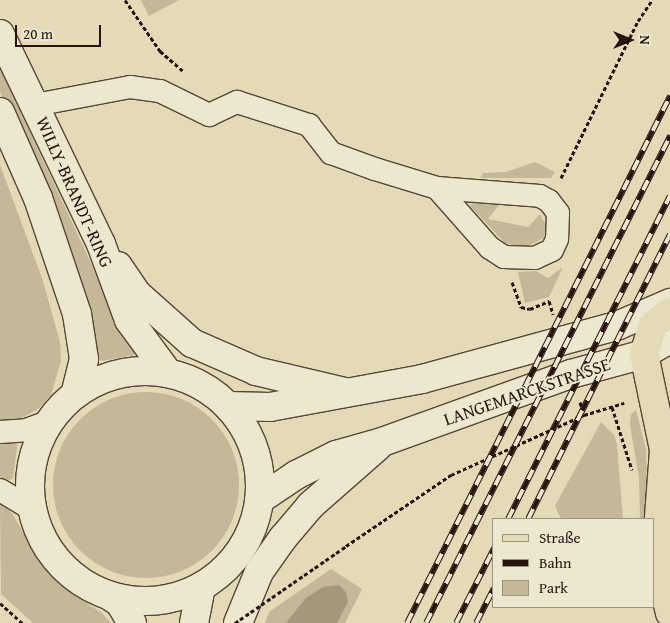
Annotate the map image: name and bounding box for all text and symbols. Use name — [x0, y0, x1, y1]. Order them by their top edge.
scale bar — [18, 15, 104, 47]
north arrow — [605, 15, 655, 65]
text: 20 m — [23, 23, 53, 44]
text: N — [635, 35, 655, 45]
street label: WILLY-BRANDT-RING — [31, 113, 117, 271]
street label: LANGEMARCKSTRASSE — [441, 353, 613, 431]
legend — [492, 518, 655, 608]
text: Straße — [539, 527, 581, 548]
text: Bahn — [539, 552, 571, 573]
text: Park — [539, 577, 568, 598]

